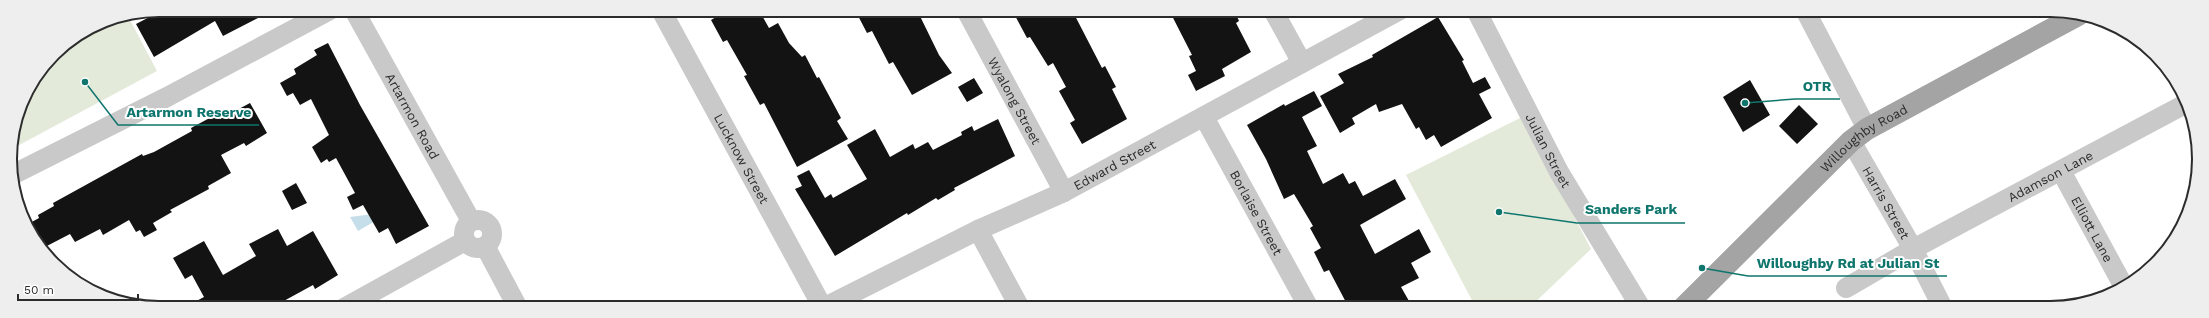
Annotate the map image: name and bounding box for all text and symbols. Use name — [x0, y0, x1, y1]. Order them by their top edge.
street label: Wyalong Street — [985, 55, 1045, 147]
street label: Artarmon Road — [383, 70, 443, 161]
callout: OTR — [1795, 73, 1840, 99]
text: OTR — [1803, 78, 1832, 94]
callout: Artarmon Reserve — [118, 99, 259, 125]
street label: Willoughby Road — [1817, 101, 1910, 175]
text: Artarmon Reserve — [127, 104, 251, 120]
street label: Lucknow Street — [711, 111, 772, 207]
street label: Julian Street — [1523, 111, 1574, 191]
street label: Edward Street — [1071, 136, 1159, 193]
street label: Adamson Lane — [2005, 147, 2095, 205]
street label: Harris Street — [1860, 164, 1913, 242]
street label: Borlaise Street — [1227, 168, 1286, 258]
street label: Elliott Lane — [2069, 193, 2116, 265]
callout: Sanders Park — [1577, 197, 1685, 223]
text: Sanders Park — [1585, 201, 1677, 217]
callout: Willoughby Rd at Julian St — [1748, 250, 1947, 276]
text: Willoughby Rd at Julian St — [1757, 255, 1939, 271]
scale bar — [18, 276, 138, 302]
text: 50 m — [24, 283, 54, 297]

